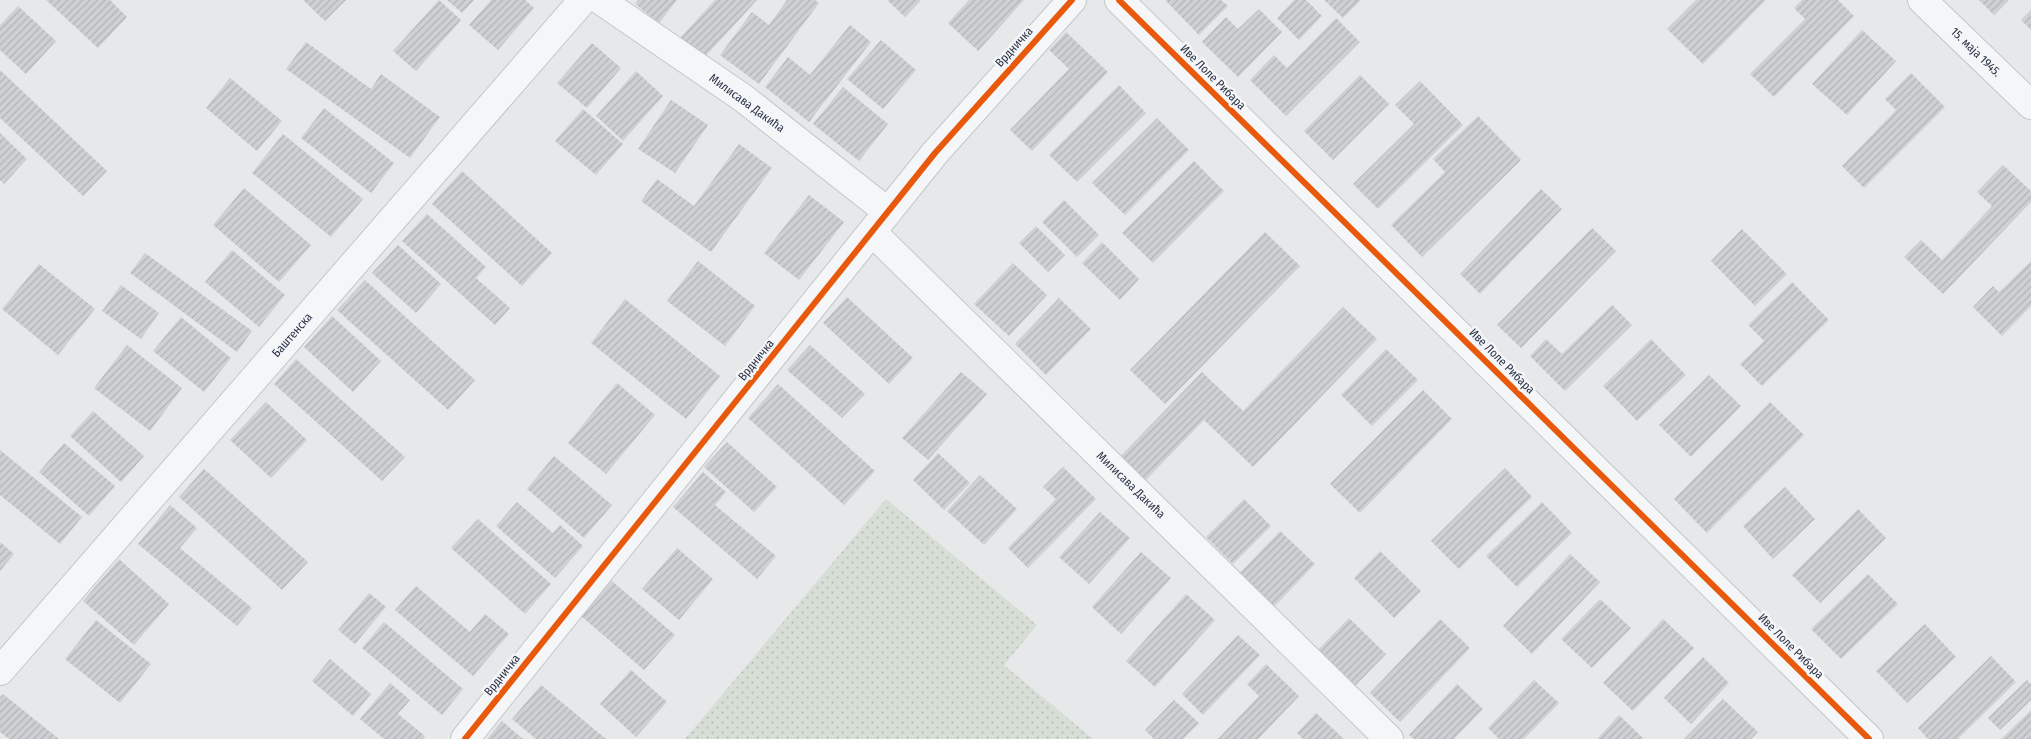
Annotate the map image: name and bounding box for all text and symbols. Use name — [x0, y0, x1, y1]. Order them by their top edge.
street label: Врдничка — [992, 24, 1036, 70]
street label: 15. маја 1945. — [1948, 25, 2004, 80]
street label: Иве Лоле Рибара — [1177, 41, 1249, 113]
street label: Милисава Дакића — [706, 71, 788, 135]
street label: Баштенска — [269, 310, 315, 360]
street label: Иве Лоле Рибара — [1466, 325, 1538, 397]
street label: Врдничка — [735, 336, 777, 383]
street label: Милисава Дакића — [1094, 449, 1168, 521]
street label: Иве Лоле Рибара — [1755, 610, 1827, 682]
street label: Врдничка — [481, 651, 523, 698]

